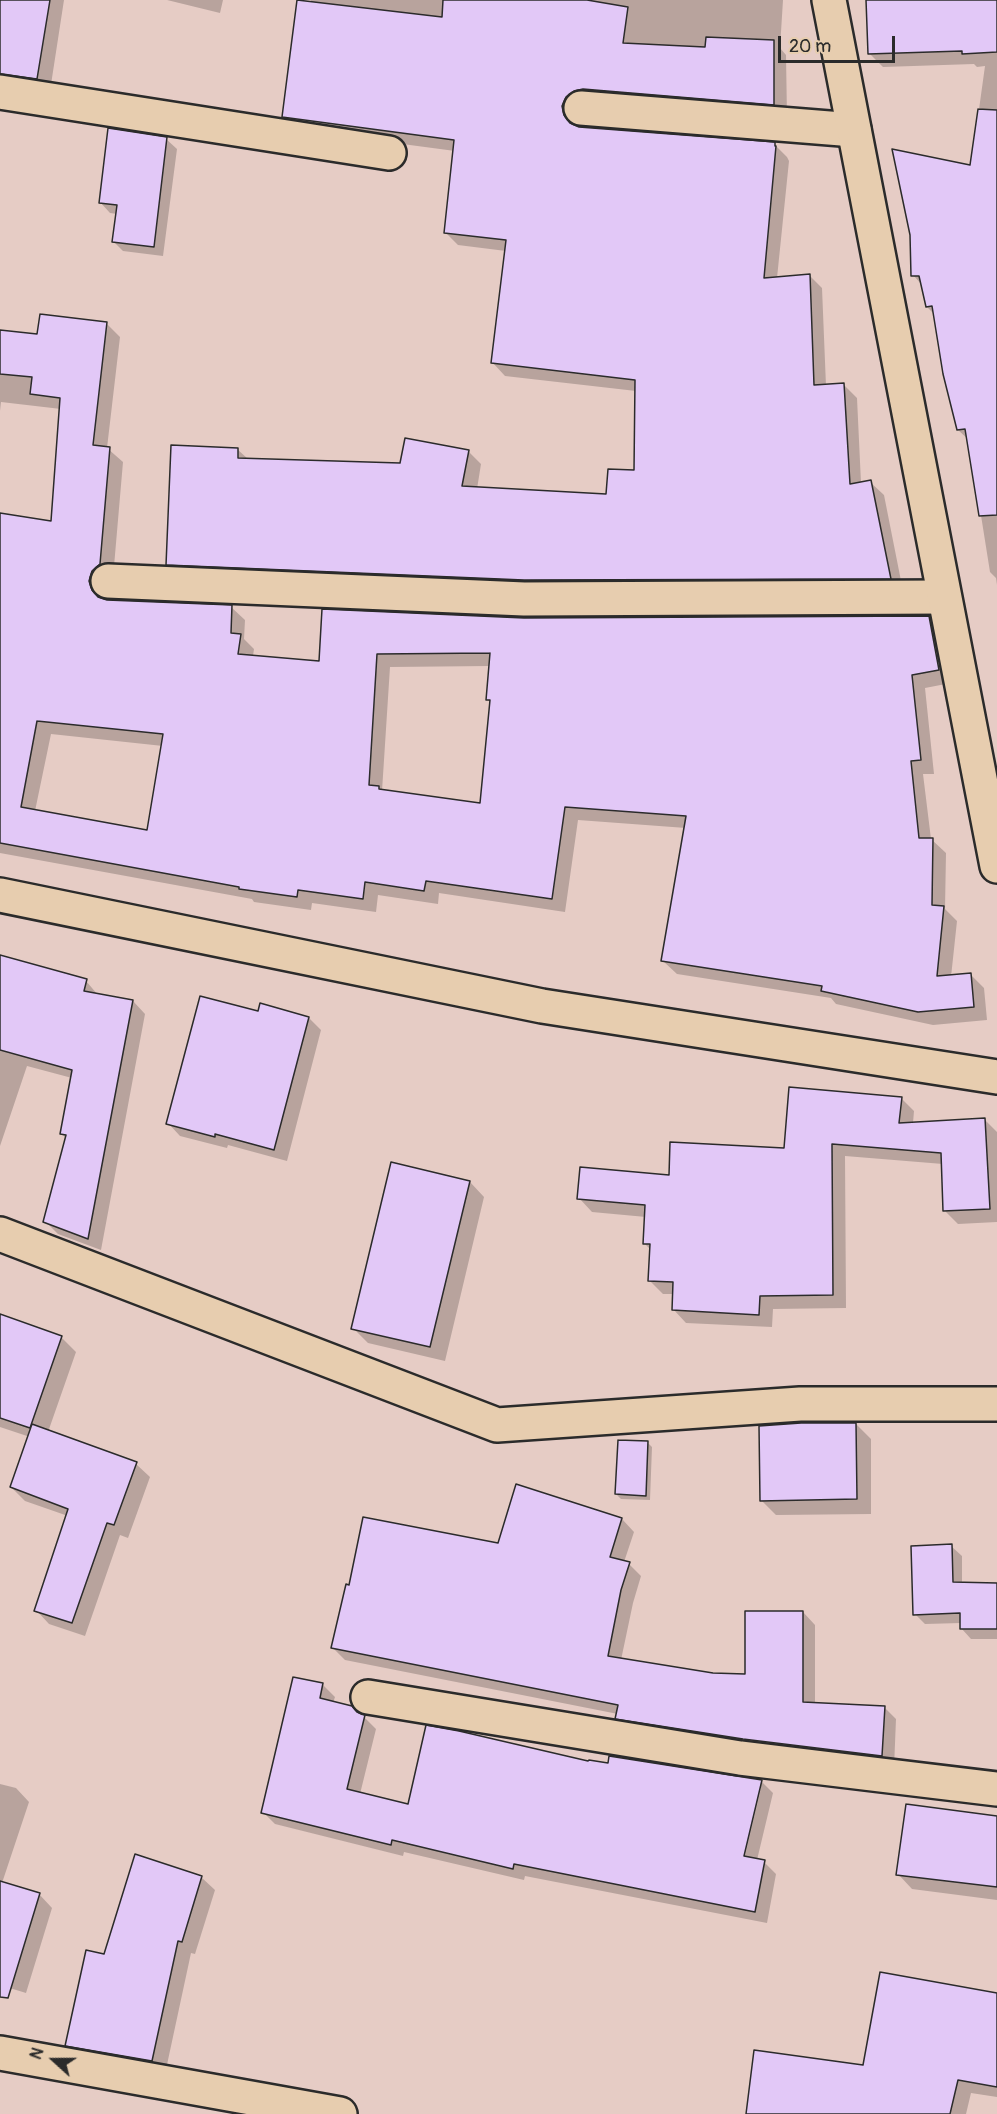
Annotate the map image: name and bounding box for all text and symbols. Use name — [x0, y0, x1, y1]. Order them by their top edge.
scale bar — [781, 24, 898, 62]
text: 20 m — [789, 35, 831, 58]
north arrow — [24, 2030, 84, 2090]
text: N — [26, 2045, 48, 2062]

